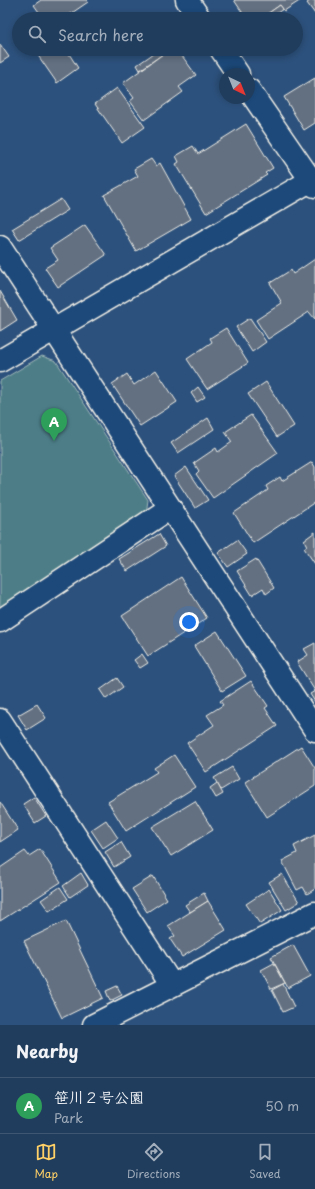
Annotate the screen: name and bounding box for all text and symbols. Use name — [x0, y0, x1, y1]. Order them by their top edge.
search box — [12, 12, 303, 56]
icon: search — [26, 23, 48, 45]
text: Search here — [58, 23, 144, 46]
north arrow — [219, 68, 255, 104]
pin: A — [41, 408, 67, 441]
your location — [179, 612, 199, 632]
text: Nearby — [16, 1038, 78, 1064]
text: 笹川２号公園 — [54, 1085, 144, 1108]
text: A — [24, 1096, 34, 1115]
text: 50 m — [265, 1096, 299, 1115]
text: Park — [54, 1108, 83, 1127]
tab: Map — [34, 1141, 58, 1182]
tab: Directions — [127, 1141, 180, 1182]
tab: Saved — [249, 1141, 281, 1182]

